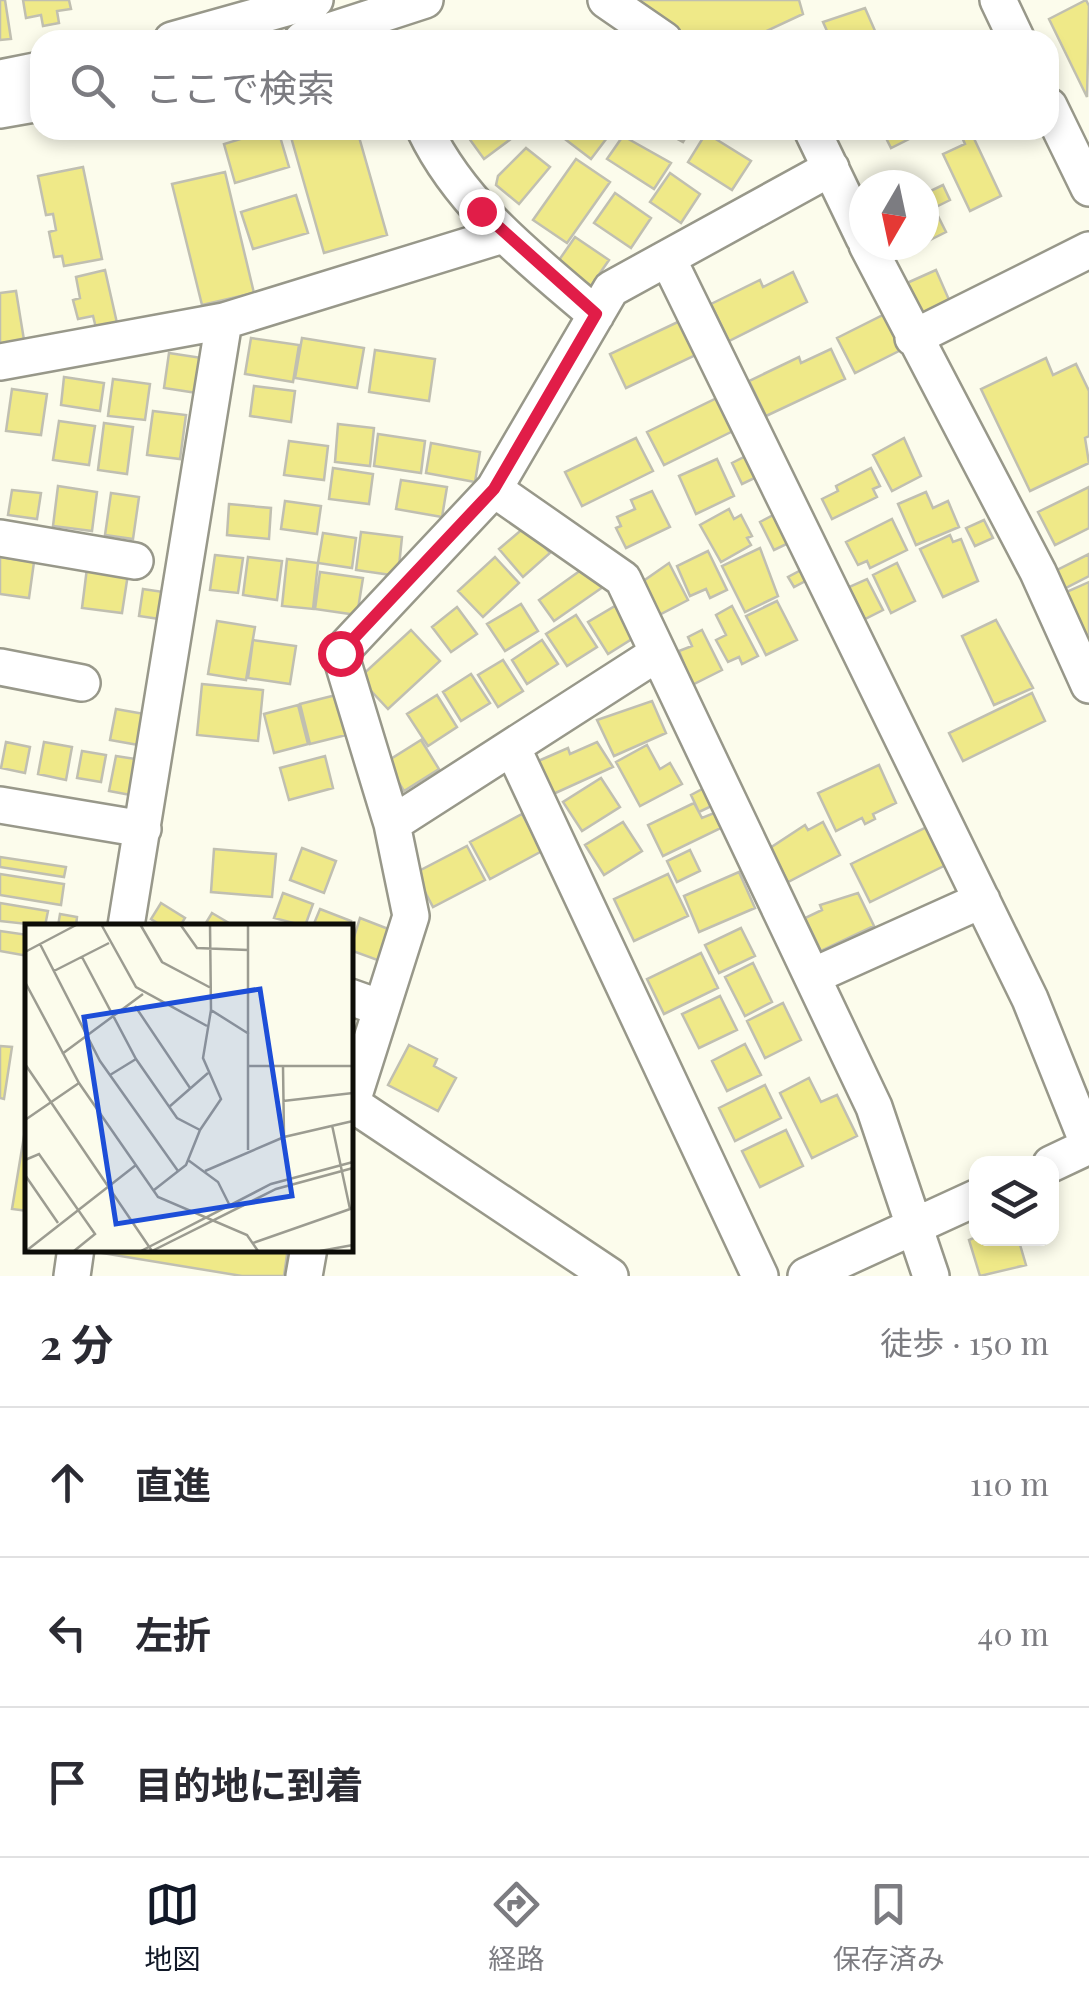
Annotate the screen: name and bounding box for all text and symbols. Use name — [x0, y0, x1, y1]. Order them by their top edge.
search box — [30, 30, 1059, 140]
icon: search — [65, 58, 120, 113]
text: ここで検索 — [145, 61, 335, 112]
north arrow — [849, 170, 939, 260]
route end — [459, 189, 505, 235]
route start — [318, 631, 364, 677]
inset map — [25, 924, 352, 1251]
map controls — [969, 1156, 1059, 1246]
button: layers — [969, 1156, 1059, 1246]
text: 2 分 — [40, 1315, 113, 1371]
text: 徒歩 · 150 m — [880, 1320, 1049, 1363]
icon: ahead — [40, 1455, 95, 1510]
text: 直進 — [135, 1458, 211, 1509]
text: 110 m — [970, 1461, 1049, 1504]
icon: left — [40, 1605, 95, 1660]
text: 左折 — [135, 1608, 211, 1659]
text: 40 m — [978, 1611, 1049, 1654]
icon: arrive — [40, 1755, 95, 1810]
text: 目的地に到着 — [135, 1758, 363, 1809]
tab: 地図 — [144, 1877, 200, 1977]
tab: 経路 — [488, 1877, 545, 1977]
tab: 保存済み — [833, 1877, 945, 1977]

